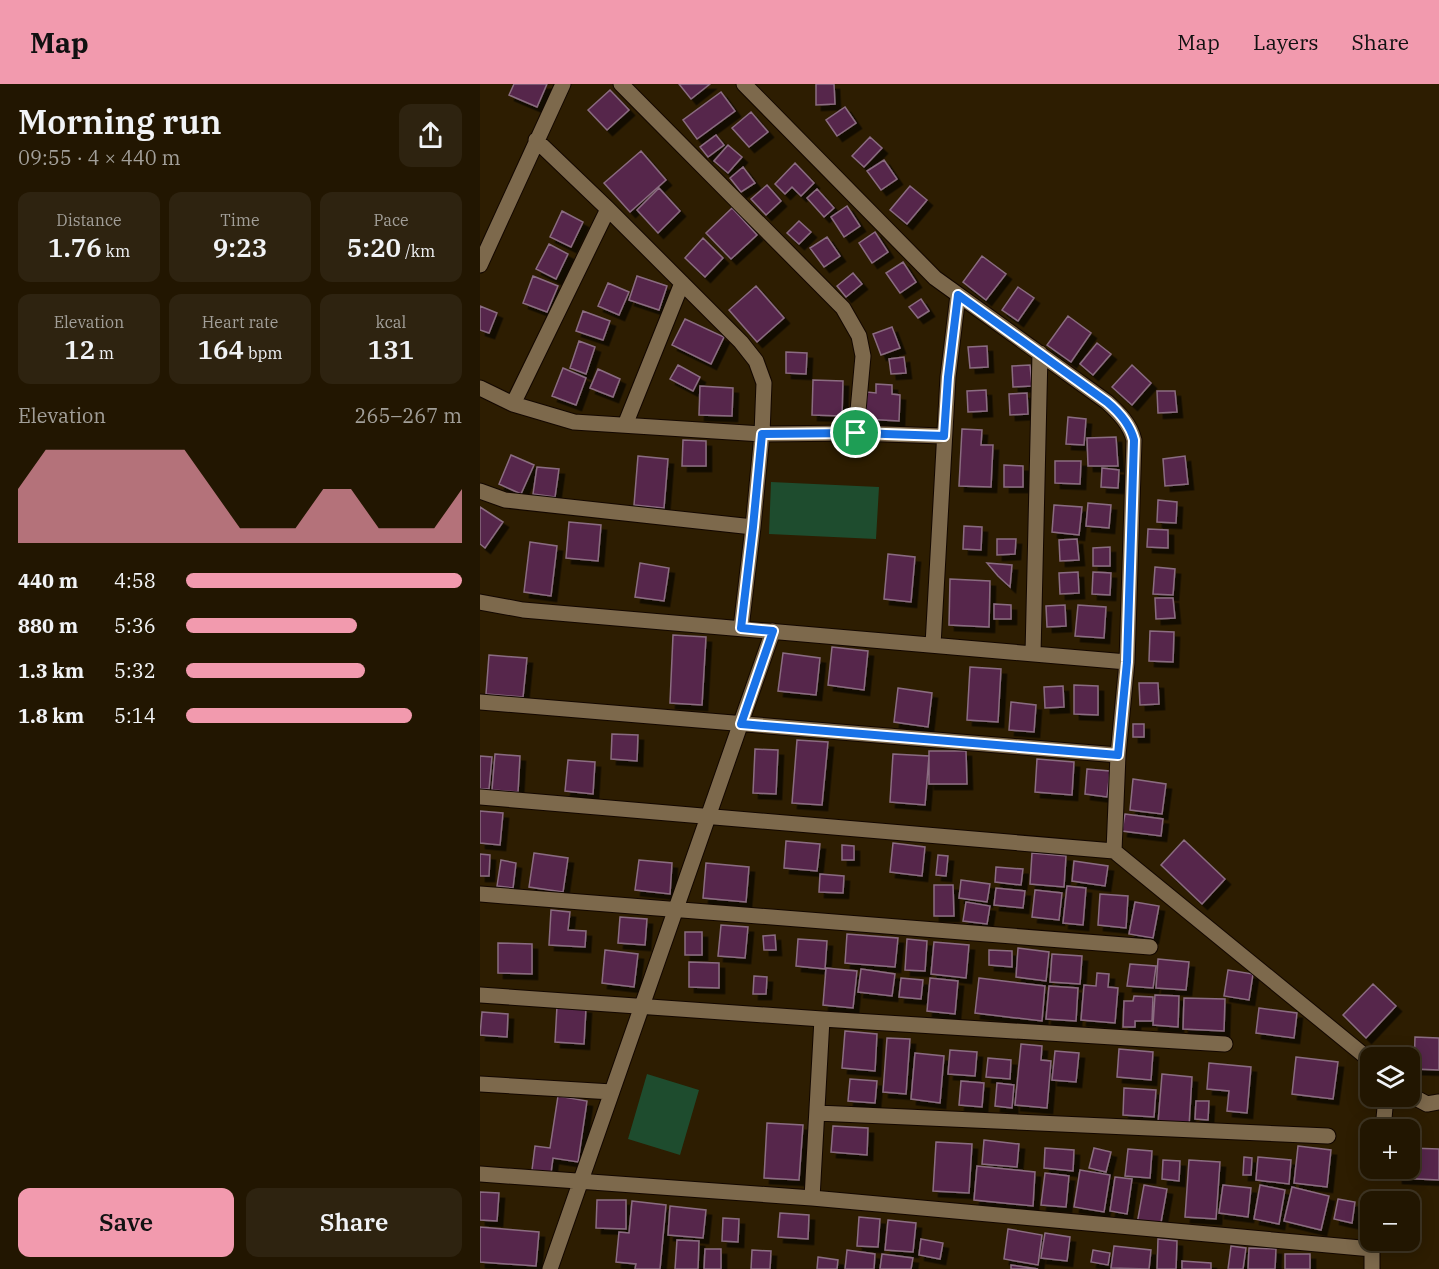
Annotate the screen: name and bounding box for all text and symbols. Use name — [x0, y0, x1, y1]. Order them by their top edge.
text: Map — [30, 24, 89, 61]
text: Map — [1177, 28, 1220, 56]
text: Layers — [1253, 28, 1319, 56]
text: Share — [1352, 28, 1409, 56]
text: Morning run — [18, 100, 221, 143]
button: share — [399, 104, 462, 167]
text: 09:55 · 4 × 440 m — [18, 144, 181, 171]
text: Distance — [56, 210, 122, 230]
text: Time — [220, 210, 260, 230]
text: Pace — [373, 210, 409, 230]
text: 1.76 — [48, 230, 102, 264]
text: 9:23 — [213, 230, 267, 264]
text: 5:20 — [347, 230, 401, 264]
text: km — [102, 241, 130, 261]
text: /km — [401, 241, 435, 261]
text: Elevation — [54, 312, 124, 332]
text: Heart rate — [202, 312, 278, 332]
text: kcal — [376, 312, 406, 332]
text: 12 — [64, 332, 95, 366]
text: 164 — [197, 332, 244, 366]
text: 131 — [368, 332, 414, 366]
text: m — [95, 343, 114, 363]
text: bpm — [244, 343, 283, 363]
text: Elevation — [18, 402, 106, 429]
text: 265–267 m — [355, 402, 462, 429]
pin — [830, 407, 881, 458]
icon: arrive — [839, 416, 872, 449]
text: 440 m — [18, 567, 78, 594]
text: 4:58 — [114, 567, 156, 594]
text: 880 m — [18, 612, 78, 639]
text: 5:36 — [114, 612, 156, 639]
text: 1.3 km — [18, 657, 84, 684]
text: 5:32 — [114, 657, 156, 684]
text: 1.8 km — [18, 702, 84, 729]
text: 5:14 — [114, 702, 156, 729]
map controls — [1360, 1047, 1420, 1251]
button: layers — [1360, 1047, 1420, 1107]
button: + — [1360, 1119, 1420, 1179]
button: Save — [18, 1188, 234, 1257]
button: Share — [246, 1188, 462, 1257]
button: − — [1360, 1191, 1420, 1251]

